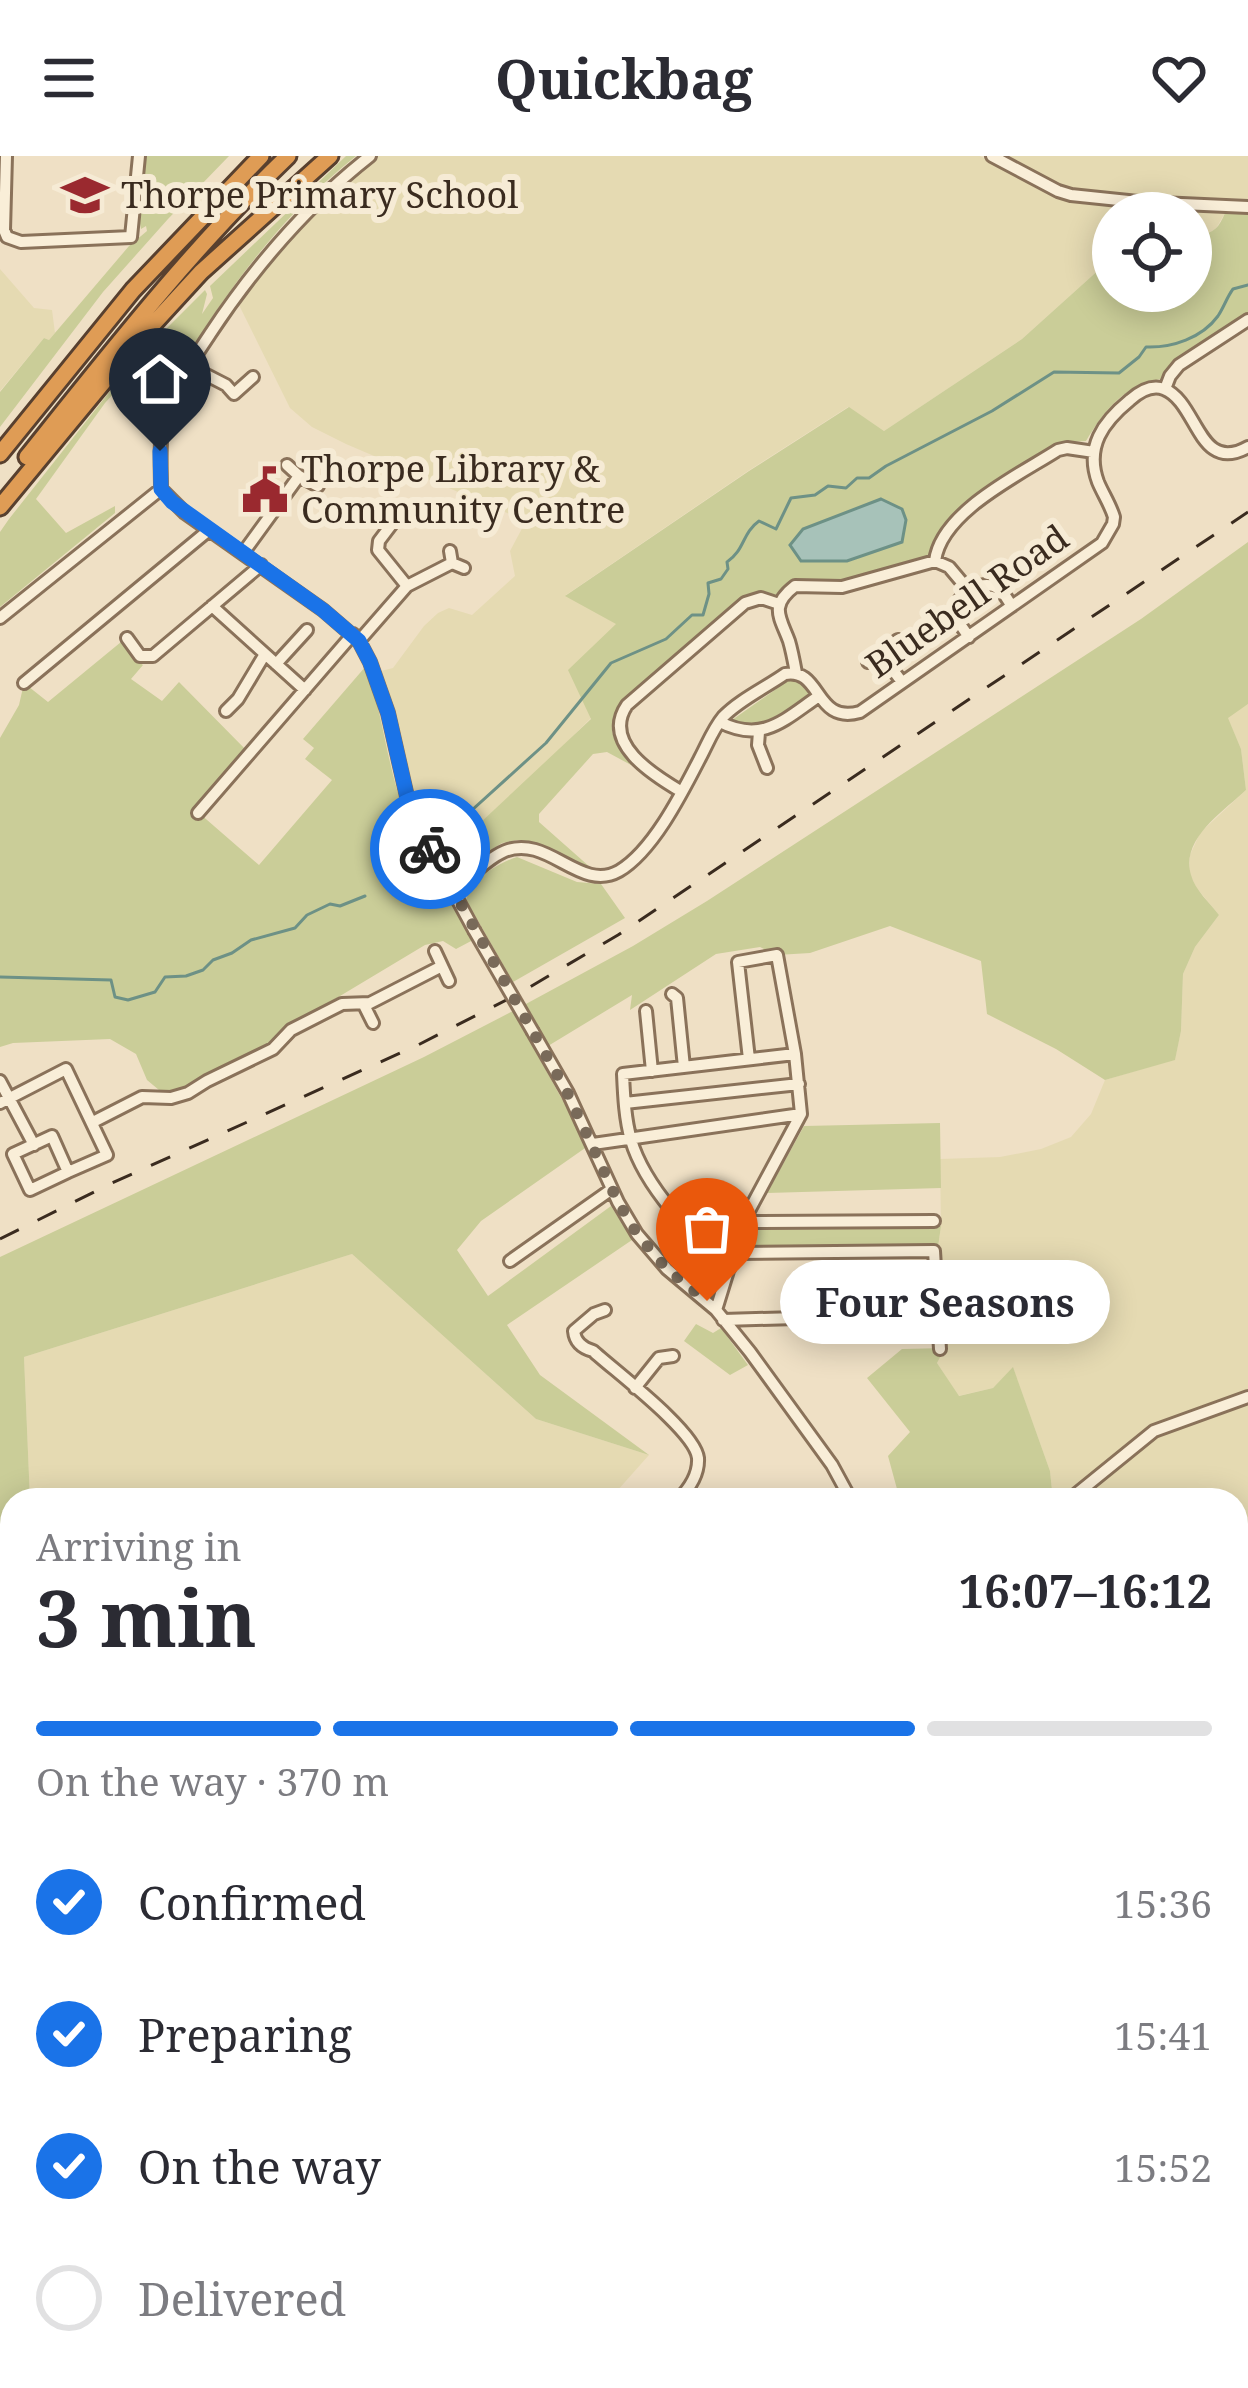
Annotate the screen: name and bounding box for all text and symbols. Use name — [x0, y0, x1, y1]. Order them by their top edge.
text: Quickbag — [495, 41, 753, 115]
icon: menu — [36, 45, 102, 111]
icon: heart — [1146, 45, 1212, 111]
school or university icon: Thorpe Primary School — [60, 170, 110, 220]
place label: Thorpe Primary School — [121, 170, 518, 219]
map controls — [1092, 192, 1212, 312]
button: locate — [1092, 192, 1212, 312]
pin — [109, 328, 211, 451]
icon: home — [127, 346, 193, 412]
place label: Thorpe Library & Community Centre — [301, 444, 625, 534]
public building icon: Thorpe Library & Community Centre — [240, 465, 290, 515]
street label: Bluebell Road — [856, 513, 1078, 689]
courier — [370, 789, 490, 909]
icon: bike — [397, 816, 463, 882]
pin — [656, 1178, 758, 1301]
icon: bag — [674, 1196, 740, 1262]
callout: Four Seasons — [779, 1259, 1109, 1343]
text: Four Seasons — [816, 1275, 1074, 1328]
text: Arriving in — [36, 1519, 242, 1572]
text: 16:07–16:12 — [959, 1560, 1212, 1621]
text: 3 min — [36, 1564, 257, 1670]
text: On the way · 370 m — [36, 1754, 389, 1807]
icon: check — [36, 1869, 102, 1935]
text: Confirmed — [138, 1872, 366, 1933]
text: 15:36 — [1114, 1876, 1212, 1929]
icon: check — [36, 2001, 102, 2067]
text: Preparing — [138, 2004, 352, 2065]
text: 15:41 — [1114, 2008, 1212, 2061]
icon: check — [36, 2133, 102, 2199]
text: On the way — [138, 2136, 381, 2197]
text: 15:52 — [1114, 2140, 1212, 2193]
text: Delivered — [138, 2268, 346, 2329]

